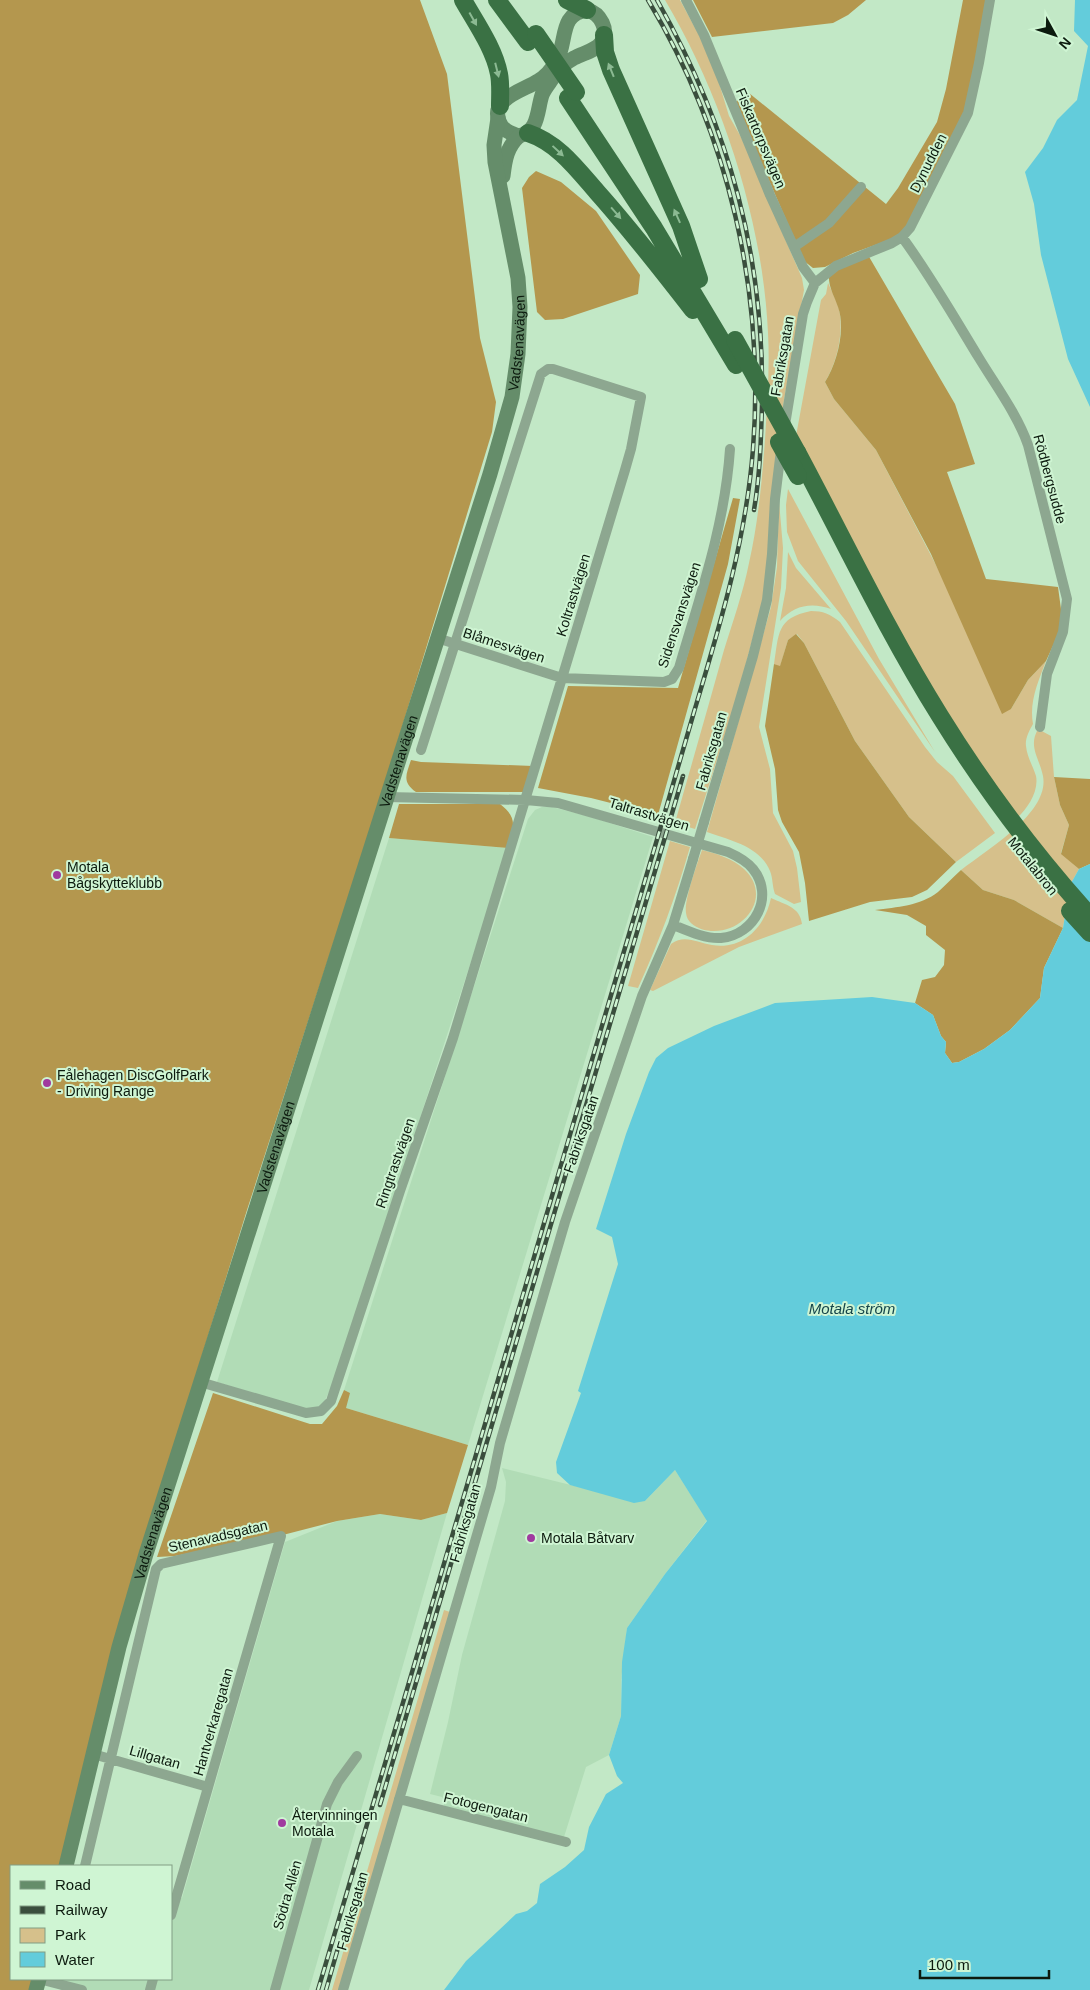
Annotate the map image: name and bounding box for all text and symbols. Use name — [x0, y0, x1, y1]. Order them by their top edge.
north arrow — [1030, 10, 1080, 60]
one-way arrow — [469, 12, 478, 25]
text: N — [1056, 34, 1074, 52]
one-way arrow — [607, 62, 615, 77]
one-way arrow — [493, 63, 501, 78]
street label: Fiskartorpsvägen — [733, 85, 789, 191]
street label: Dynudden — [906, 131, 950, 195]
one-way arrow — [552, 145, 564, 157]
one-way arrow — [610, 206, 621, 219]
one-way arrow — [672, 209, 680, 223]
street label: Vadstenavägen — [505, 294, 528, 392]
street label: Fabriksgatan — [767, 315, 797, 397]
street label: Rödbergsudde — [1030, 433, 1070, 526]
street label: Koltrastvägen — [553, 552, 593, 638]
street label: Sidensvansvägen — [654, 560, 704, 670]
street label: Blåmesvägen — [461, 624, 547, 666]
street label: Fabriksgatan — [692, 710, 730, 792]
street label: Vadstenavägen — [376, 713, 421, 810]
street label: Taltrastvägen — [607, 794, 691, 834]
street label: Motalabron — [1005, 834, 1061, 898]
place label: Motala Bågskytteklubb — [67, 859, 162, 891]
marker: Motala Bågskytteklubb — [51, 869, 63, 881]
place label: Fålehagen DiscGolfPark - Driving Range — [57, 1067, 210, 1099]
marker: Fålehagen DiscGolfPark - Driving Range — [41, 1077, 53, 1089]
street label: Fabriksgatan — [560, 1093, 602, 1175]
street label: Vadstenavägen — [253, 1099, 298, 1196]
street label: Ringtrastvägen — [372, 1116, 418, 1210]
water label: Motala ström — [809, 1300, 895, 1317]
street label: Fabriksgatan — [446, 1482, 484, 1564]
street label: Vadstenavägen — [131, 1485, 175, 1582]
street label: Stenavadsgatan — [167, 1517, 269, 1555]
place label: Motala Båtvarv — [541, 1530, 634, 1546]
marker: Motala Båtvarv — [525, 1532, 537, 1544]
street label: Hantverkaregatan — [190, 1666, 236, 1778]
street label: Lillgatan — [128, 1742, 182, 1772]
street label: Fotogengatan — [442, 1789, 530, 1825]
place label: Återvinningen Motala — [292, 1807, 378, 1839]
marker: Återvinningen Motala — [276, 1817, 288, 1829]
street label: Södra Allén — [269, 1858, 305, 1932]
legend — [10, 1865, 172, 1980]
street label: Fabriksgatan — [333, 1870, 371, 1952]
text: Road — [55, 1876, 91, 1893]
text: Railway — [55, 1901, 108, 1918]
text: Park — [55, 1926, 86, 1943]
scale bar — [920, 1948, 1049, 1980]
text: Water — [55, 1951, 94, 1968]
text: 100 m — [928, 1956, 970, 1973]

